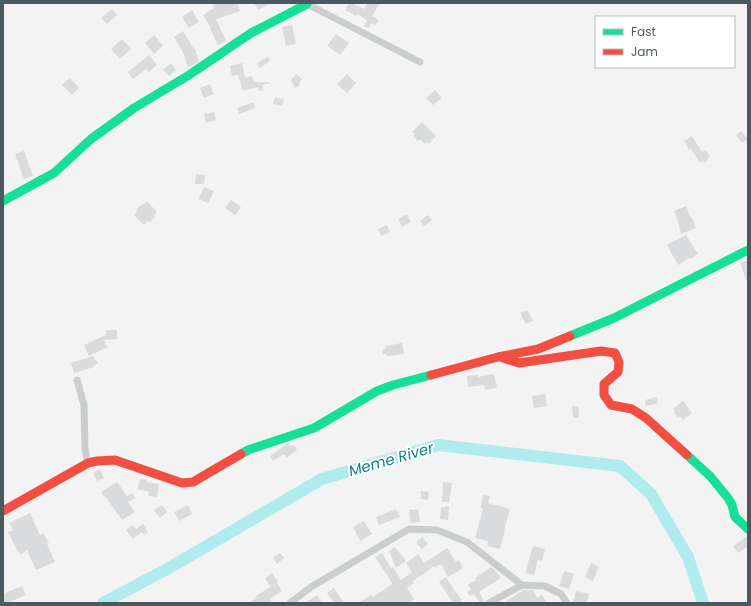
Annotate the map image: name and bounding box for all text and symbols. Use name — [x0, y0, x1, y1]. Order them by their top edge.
legend — [595, 16, 735, 68]
text: Fast — [631, 23, 656, 40]
text: Jam — [631, 43, 658, 60]
water label: Meme River — [346, 437, 436, 481]

